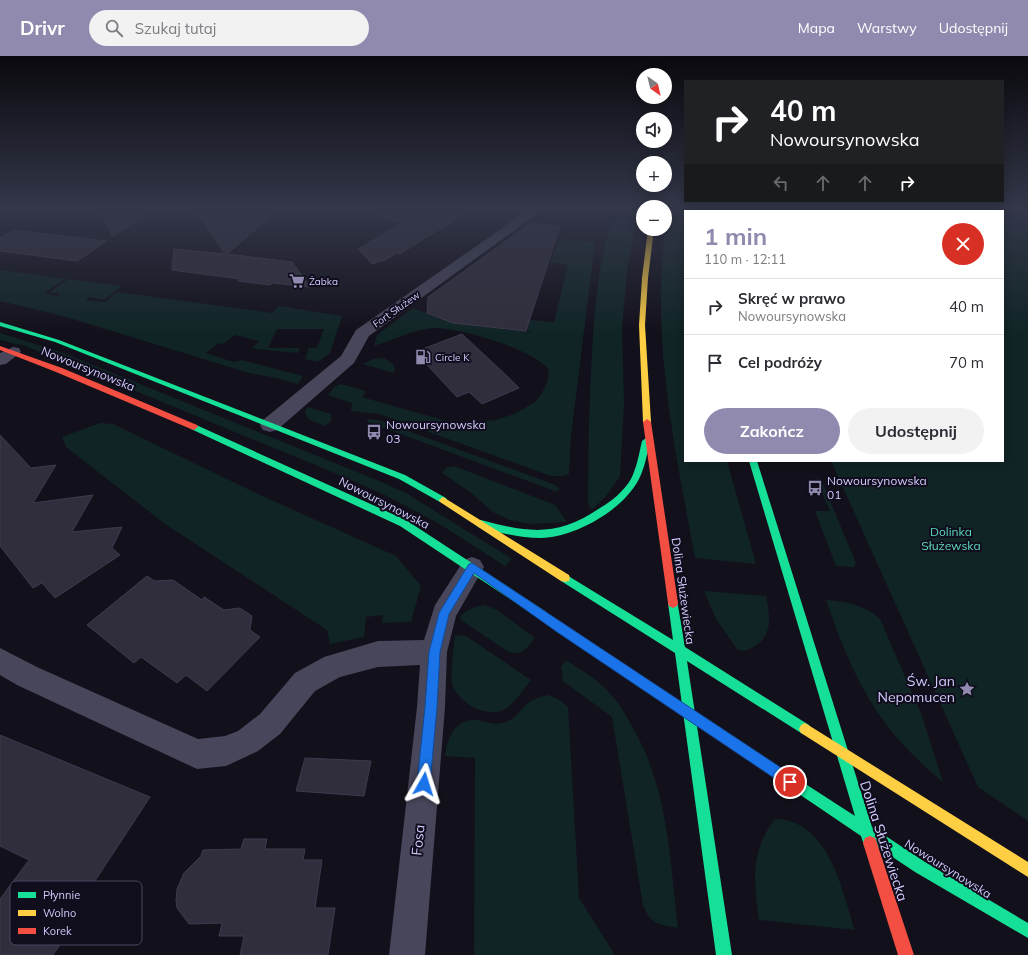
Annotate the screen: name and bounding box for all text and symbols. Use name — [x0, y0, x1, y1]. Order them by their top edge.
search box — [89, 10, 369, 46]
text: Drivr — [20, 16, 65, 40]
icon: search — [103, 17, 125, 39]
text: Szukaj tutaj — [135, 19, 216, 38]
text: Mapa — [798, 19, 835, 37]
text: Warstwy — [857, 19, 917, 37]
text: Udostępnij — [939, 19, 1008, 37]
north arrow — [636, 68, 672, 104]
map controls — [636, 68, 672, 236]
text: 40 m — [770, 93, 836, 128]
icon: right — [704, 96, 756, 148]
button: sound — [636, 112, 672, 148]
text: Nowoursynowska — [770, 128, 920, 151]
button: + — [636, 156, 672, 192]
icon: left — [770, 172, 792, 194]
icon: ahead — [812, 172, 834, 194]
icon: ahead — [854, 172, 876, 194]
icon: right — [896, 172, 918, 194]
button: − — [636, 200, 672, 236]
text: 1 min — [704, 221, 767, 251]
button: close — [942, 223, 984, 265]
text: 110 m · 12:11 — [704, 251, 786, 267]
supermarket icon: Żabka — [288, 272, 306, 290]
place label: Żabka — [309, 275, 338, 288]
street label: Fort Służew — [370, 288, 423, 330]
text: Skręć w prawo — [738, 289, 845, 308]
icon: right — [704, 296, 726, 318]
text: 40 m — [949, 297, 984, 316]
text: Nowoursynowska — [738, 308, 846, 324]
street label: Nowoursynowska — [39, 343, 137, 394]
fuel station icon: Circle K — [414, 348, 432, 366]
place label: Circle K — [435, 351, 470, 364]
icon: arrive — [704, 352, 726, 374]
text: Cel podróży — [738, 353, 822, 372]
text: 70 m — [949, 353, 984, 372]
button: Zakończ — [704, 408, 840, 454]
button: Udostępnij — [848, 408, 984, 454]
place label: Nowoursynowska 03 — [386, 417, 486, 446]
bus stop icon: Nowoursynowska 03 — [365, 423, 383, 441]
street label: Nowoursynowska — [336, 473, 432, 532]
place label: Nowoursynowska 01 — [827, 473, 927, 502]
bus stop icon: Nowoursynowska 01 — [806, 479, 824, 497]
park label: Dolinka Służewska — [921, 524, 981, 553]
street label: Dolina Służewiecka — [669, 537, 698, 645]
place label: Św. Jan Nepomucen — [878, 672, 955, 706]
place icon: Św. Jan Nepomucen — [958, 680, 976, 698]
position arrow — [403, 763, 445, 805]
pin — [773, 765, 807, 799]
icon: arrive — [779, 771, 801, 793]
street label: Dolina Służewiecka — [856, 778, 912, 904]
street label: Fosa — [407, 824, 429, 856]
street label: Nowoursynowska — [902, 836, 995, 901]
legend — [10, 881, 142, 945]
text: Płynnie — [43, 888, 80, 902]
text: Wolno — [43, 906, 76, 920]
text: Korek — [43, 924, 72, 938]

